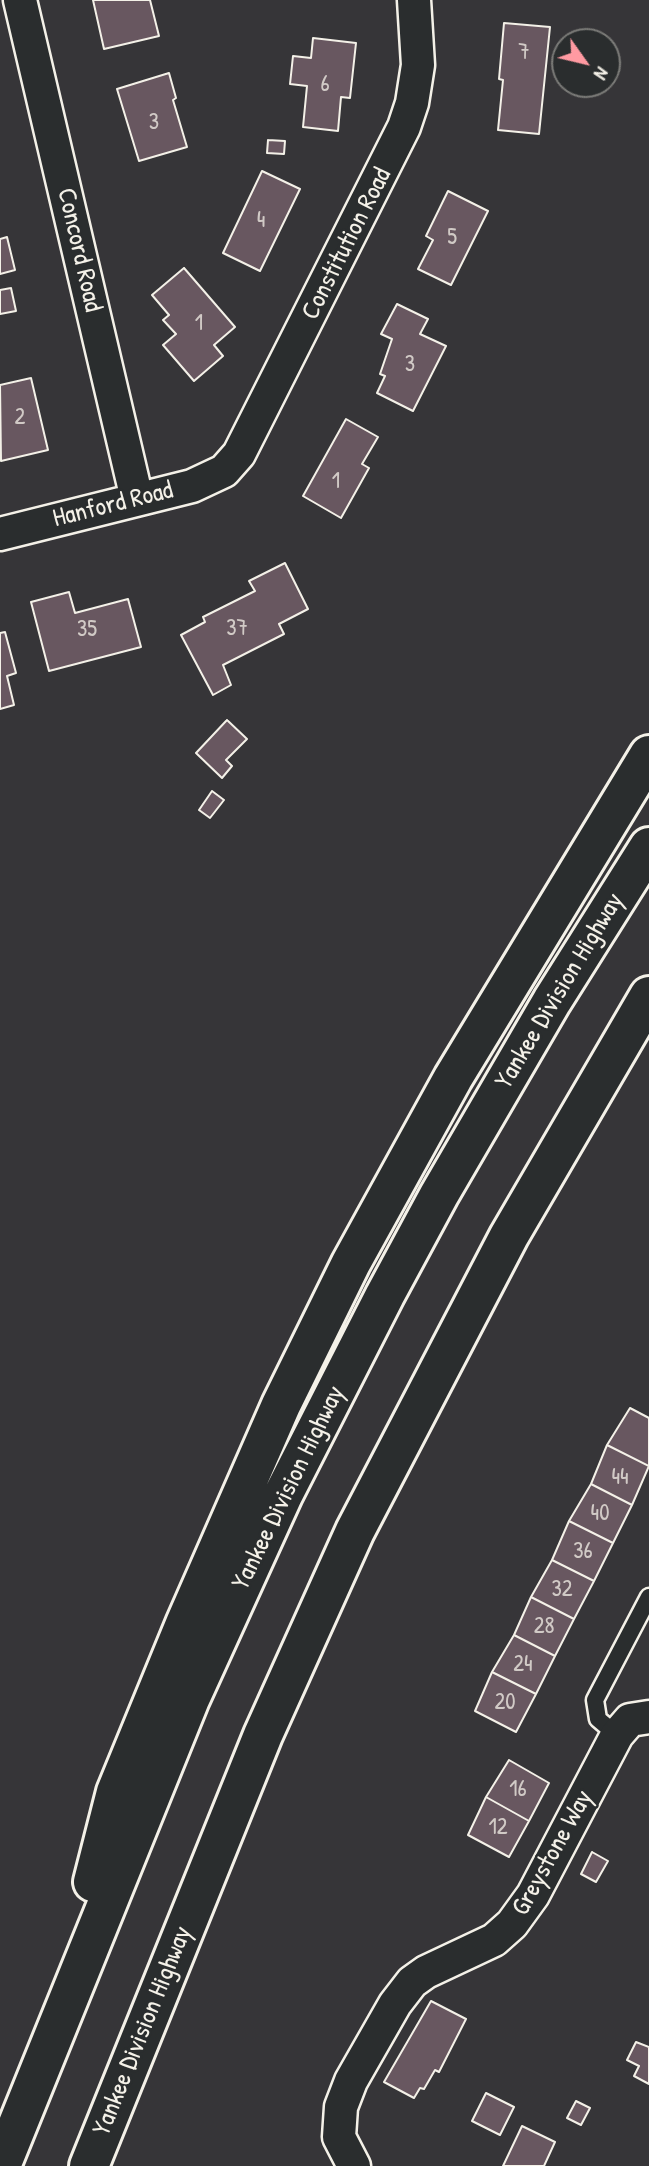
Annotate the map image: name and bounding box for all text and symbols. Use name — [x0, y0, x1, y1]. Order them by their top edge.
north arrow — [551, 28, 621, 98]
house number: 7 — [518, 39, 530, 67]
text: N — [588, 62, 615, 85]
house number: 6 — [320, 71, 330, 99]
house number: 3 — [149, 109, 159, 137]
street label: Constitution Road — [295, 163, 399, 325]
street label: Concord Road — [50, 185, 108, 315]
house number: 4 — [257, 207, 265, 235]
house number: 5 — [447, 224, 457, 252]
house number: 1 — [195, 310, 203, 338]
house number: 3 — [405, 351, 415, 379]
house number: 2 — [15, 404, 25, 432]
house number: 1 — [332, 468, 340, 496]
street label: Hanford Road — [50, 475, 176, 535]
house number: 37 — [226, 615, 248, 643]
house number: 35 — [77, 616, 97, 644]
street label: Yankee Division Highway — [489, 887, 631, 1095]
street label: Yankee Division Highway — [226, 1381, 352, 1595]
house number: 44 — [611, 1464, 629, 1492]
house number: 40 — [591, 1500, 609, 1528]
house number: 36 — [573, 1538, 593, 1566]
house number: 32 — [551, 1576, 573, 1604]
house number: 28 — [534, 1613, 554, 1641]
house number: 24 — [513, 1651, 533, 1679]
house number: 20 — [494, 1689, 516, 1717]
house number: 16 — [509, 1776, 527, 1804]
street label: Greystone Way — [506, 1785, 600, 1921]
house number: 12 — [488, 1814, 508, 1842]
street label: Yankee Division Highway — [87, 1922, 199, 2140]

